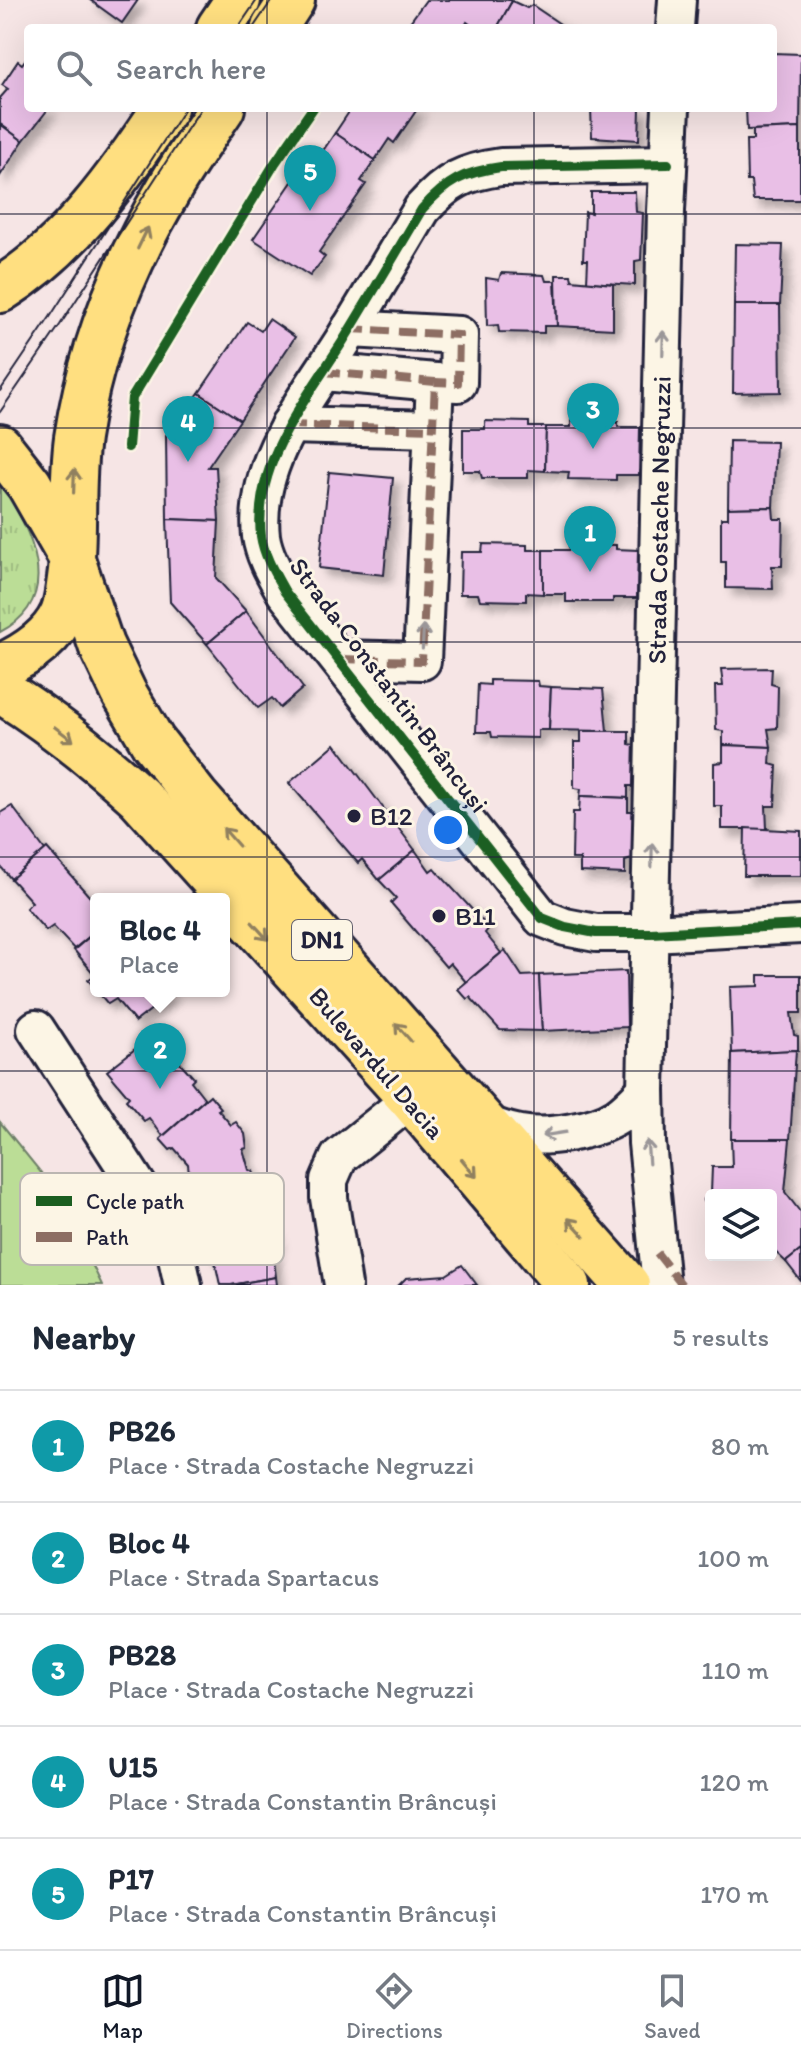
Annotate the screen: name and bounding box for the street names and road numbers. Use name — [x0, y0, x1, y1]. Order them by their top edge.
street label: Strada Costache Negruzzi — [640, 376, 678, 664]
street label: Strada Constantin Brâncuși — [283, 551, 495, 819]
road number: DN1 — [292, 920, 352, 960]
street label: Bulevardul Dacia — [302, 980, 452, 1146]

